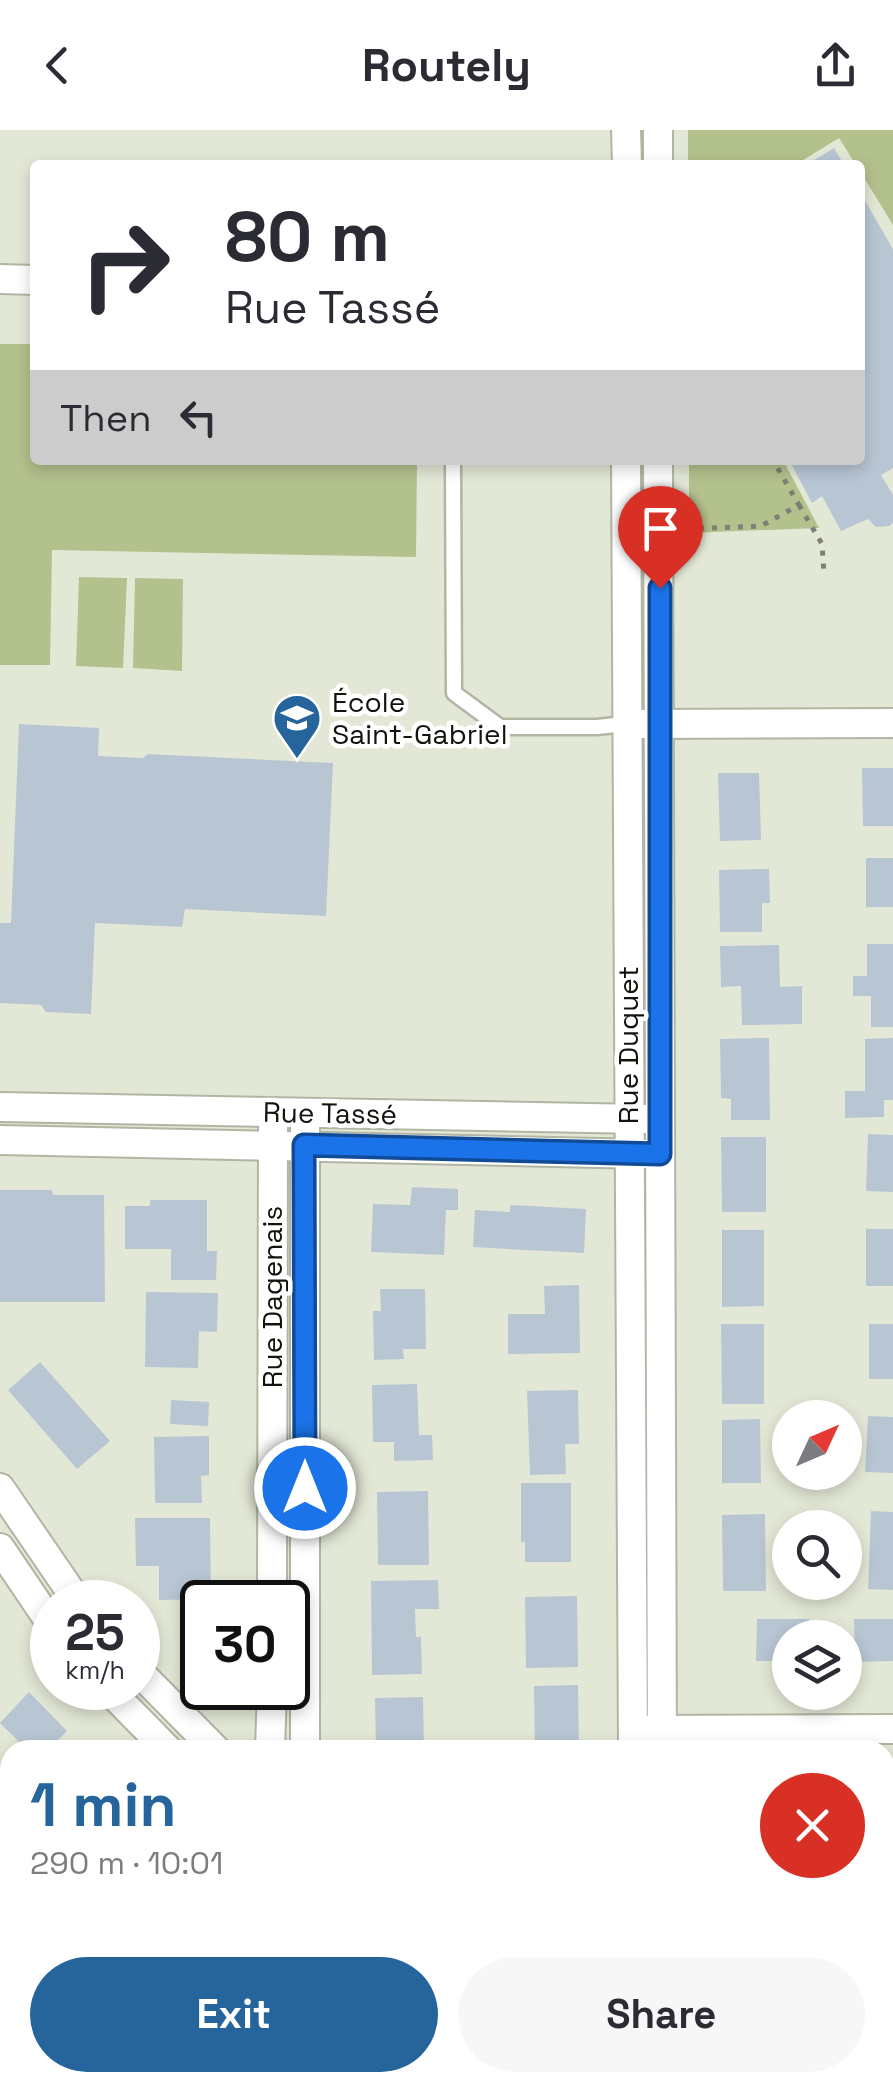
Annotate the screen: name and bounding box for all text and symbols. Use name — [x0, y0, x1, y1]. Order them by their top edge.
text: Routely — [362, 37, 531, 94]
icon: back — [30, 38, 85, 93]
icon: share — [808, 38, 863, 93]
text: 80 m — [225, 192, 390, 281]
icon: right — [60, 200, 190, 330]
text: Rue Tassé — [225, 279, 440, 336]
icon: left — [171, 390, 226, 445]
text: Then — [60, 394, 151, 442]
pin — [618, 486, 703, 589]
icon: arrive — [633, 501, 688, 556]
place label: École Saint-Gabriel — [332, 684, 508, 752]
school or university icon: École Saint-Gabriel — [271, 692, 323, 760]
street label: Rue Duquet — [610, 966, 646, 1124]
street label: Rue Tassé — [263, 1094, 397, 1132]
street label: Rue Dagenais — [254, 1206, 290, 1388]
north arrow — [772, 1400, 862, 1490]
map controls — [772, 1400, 862, 1710]
position arrow — [253, 1436, 357, 1540]
button: search — [772, 1510, 862, 1600]
speed limit sign: 30 — [180, 1580, 310, 1710]
text: 25 — [65, 1601, 125, 1665]
button: layers — [772, 1620, 862, 1710]
text: km/h — [65, 1654, 125, 1686]
text: 1 min — [30, 1767, 177, 1844]
button: close — [760, 1773, 865, 1878]
text: 290 m · 10:01 — [30, 1843, 223, 1883]
button: Exit — [30, 1957, 438, 2072]
button: Share — [458, 1957, 865, 2072]

